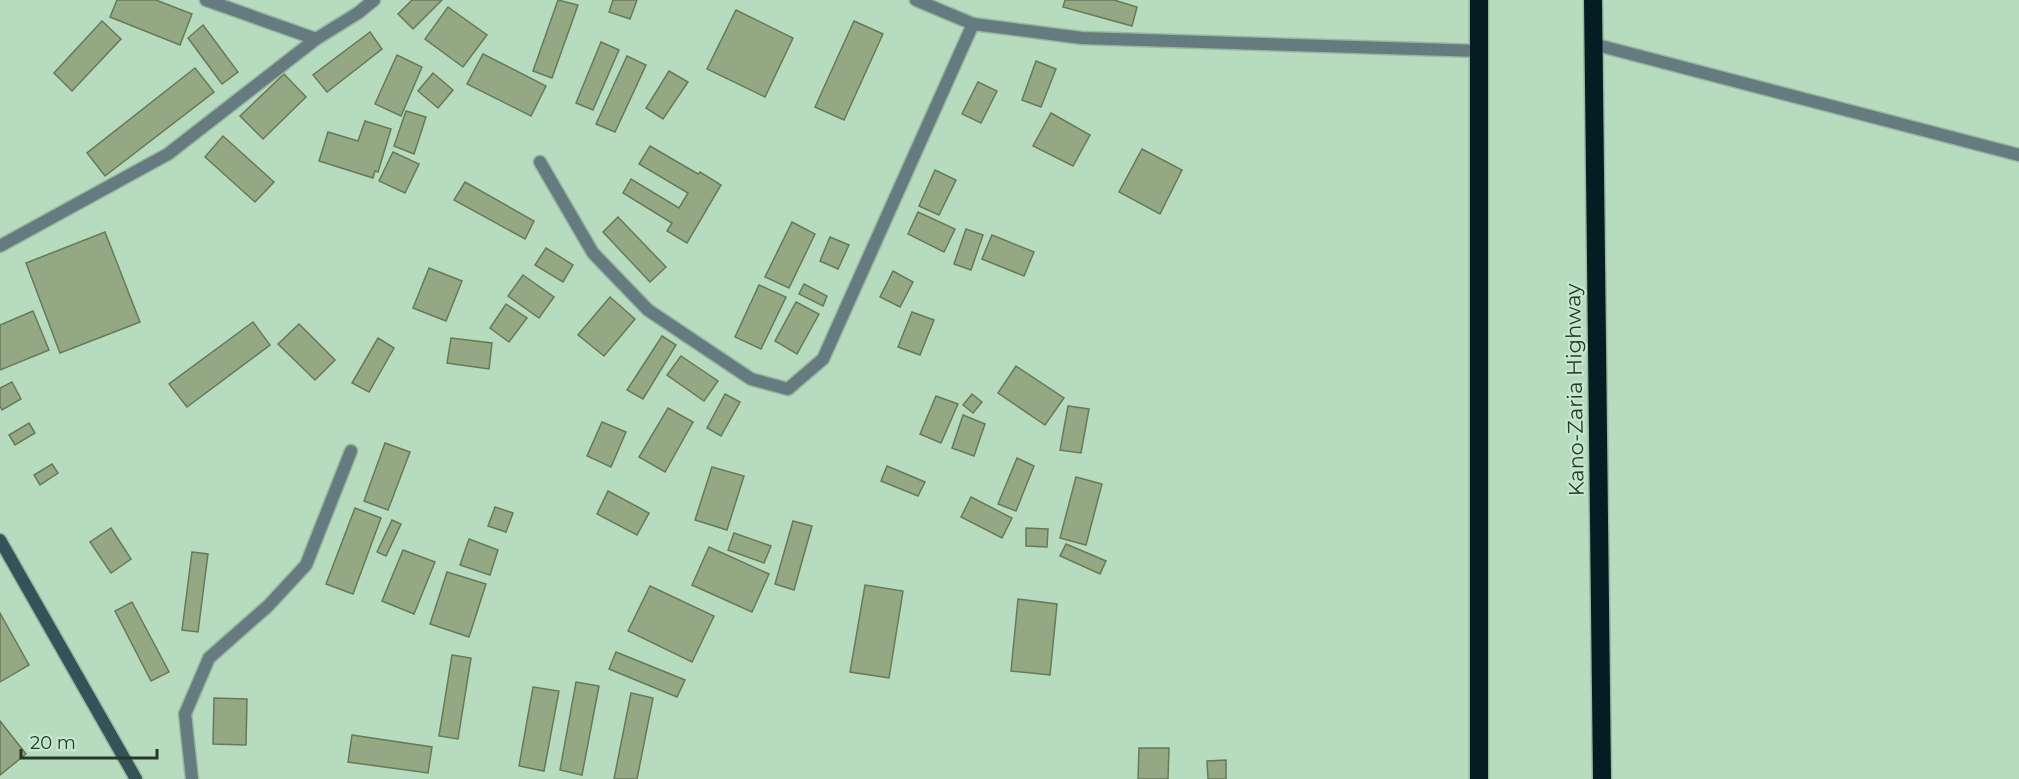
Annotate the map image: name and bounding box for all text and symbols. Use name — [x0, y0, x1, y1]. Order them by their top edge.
street label: Kano-Zaria Highway — [1560, 283, 1589, 497]
scale bar — [21, 722, 158, 760]
text: 20 m — [30, 732, 76, 754]

